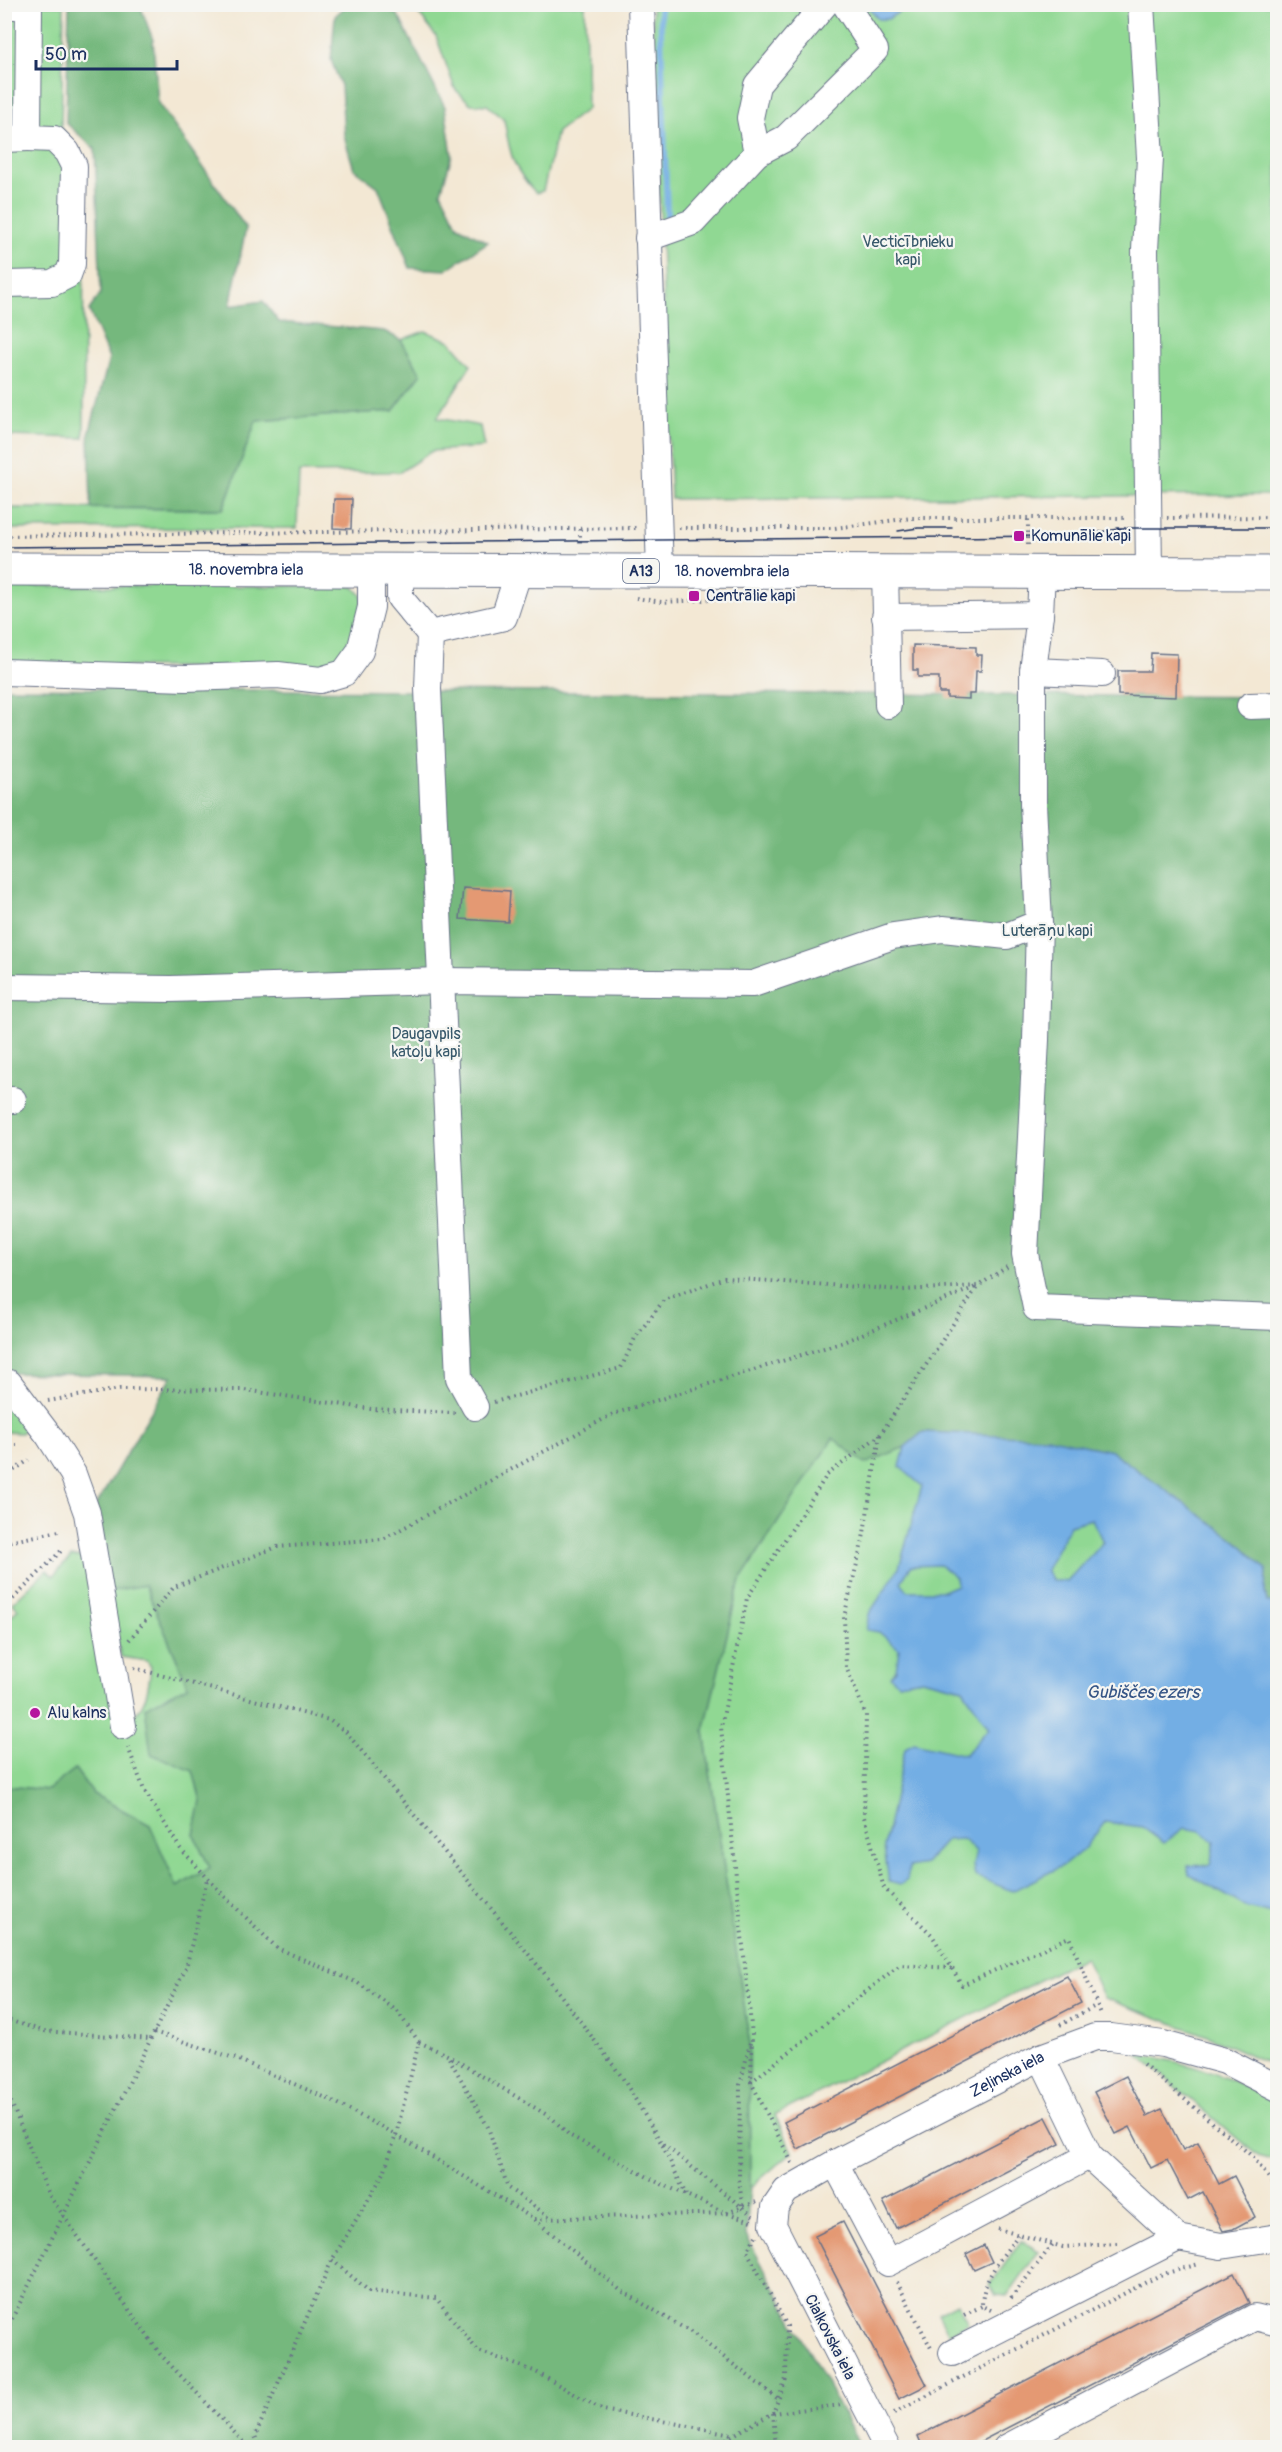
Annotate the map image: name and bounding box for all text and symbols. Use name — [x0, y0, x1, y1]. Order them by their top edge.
scale bar — [36, 33, 177, 71]
text: 50 m — [45, 43, 87, 66]
park label: Vecticībnieku kapi — [862, 232, 954, 270]
place label: Komunālie kapi — [1031, 526, 1131, 546]
marker: Komunālie kapi — [1012, 529, 1026, 543]
road number: A13 — [623, 559, 659, 583]
street label: 18. novembra iela — [188, 560, 304, 580]
street label: 18. novembra iela — [674, 561, 790, 581]
place label: Centrālie kapi — [706, 586, 795, 606]
marker: Centrālie kapi — [687, 589, 701, 603]
park label: Luterāņu kapi — [1001, 921, 1093, 941]
park label: Daugavpils katoļu kapi — [391, 1024, 461, 1062]
water label: Gubiščes ezers — [1087, 1681, 1201, 1704]
place label: Alu kalns — [47, 1703, 107, 1723]
marker: Alu kalns — [28, 1706, 42, 1720]
street label: Zeļinska iela — [967, 2047, 1048, 2102]
street label: Cialkovska iela — [800, 2291, 860, 2383]

